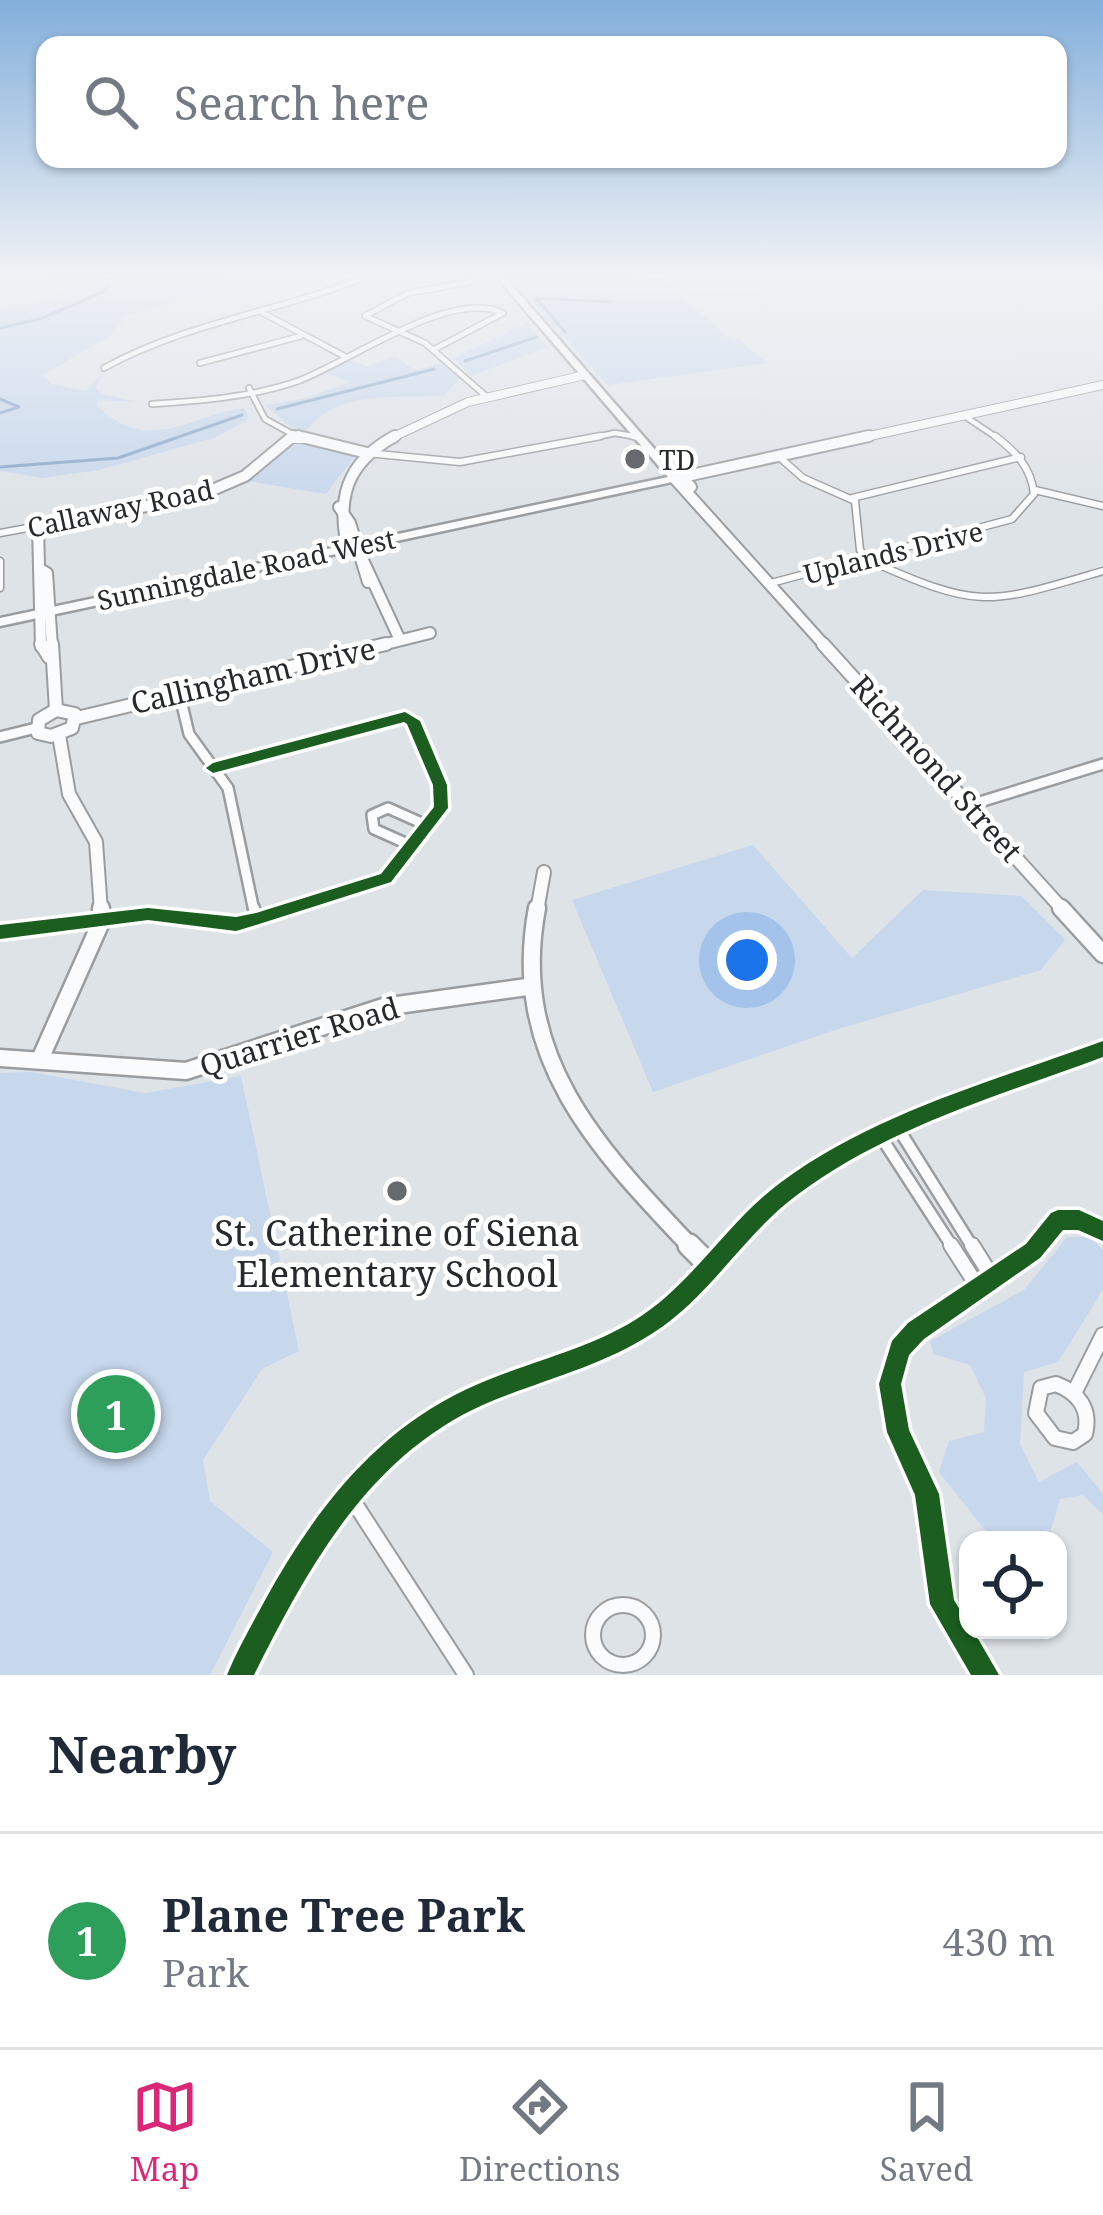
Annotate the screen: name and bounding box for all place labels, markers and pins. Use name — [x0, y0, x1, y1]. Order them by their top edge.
place label: TD — [659, 441, 695, 478]
marker: TD — [622, 446, 648, 472]
marker: St. Catherine of Siena Elementary School — [384, 1178, 410, 1204]
place label: St. Catherine of Siena Elementary School — [214, 1208, 580, 1298]
pin: 1 — [77, 1369, 155, 1459]

